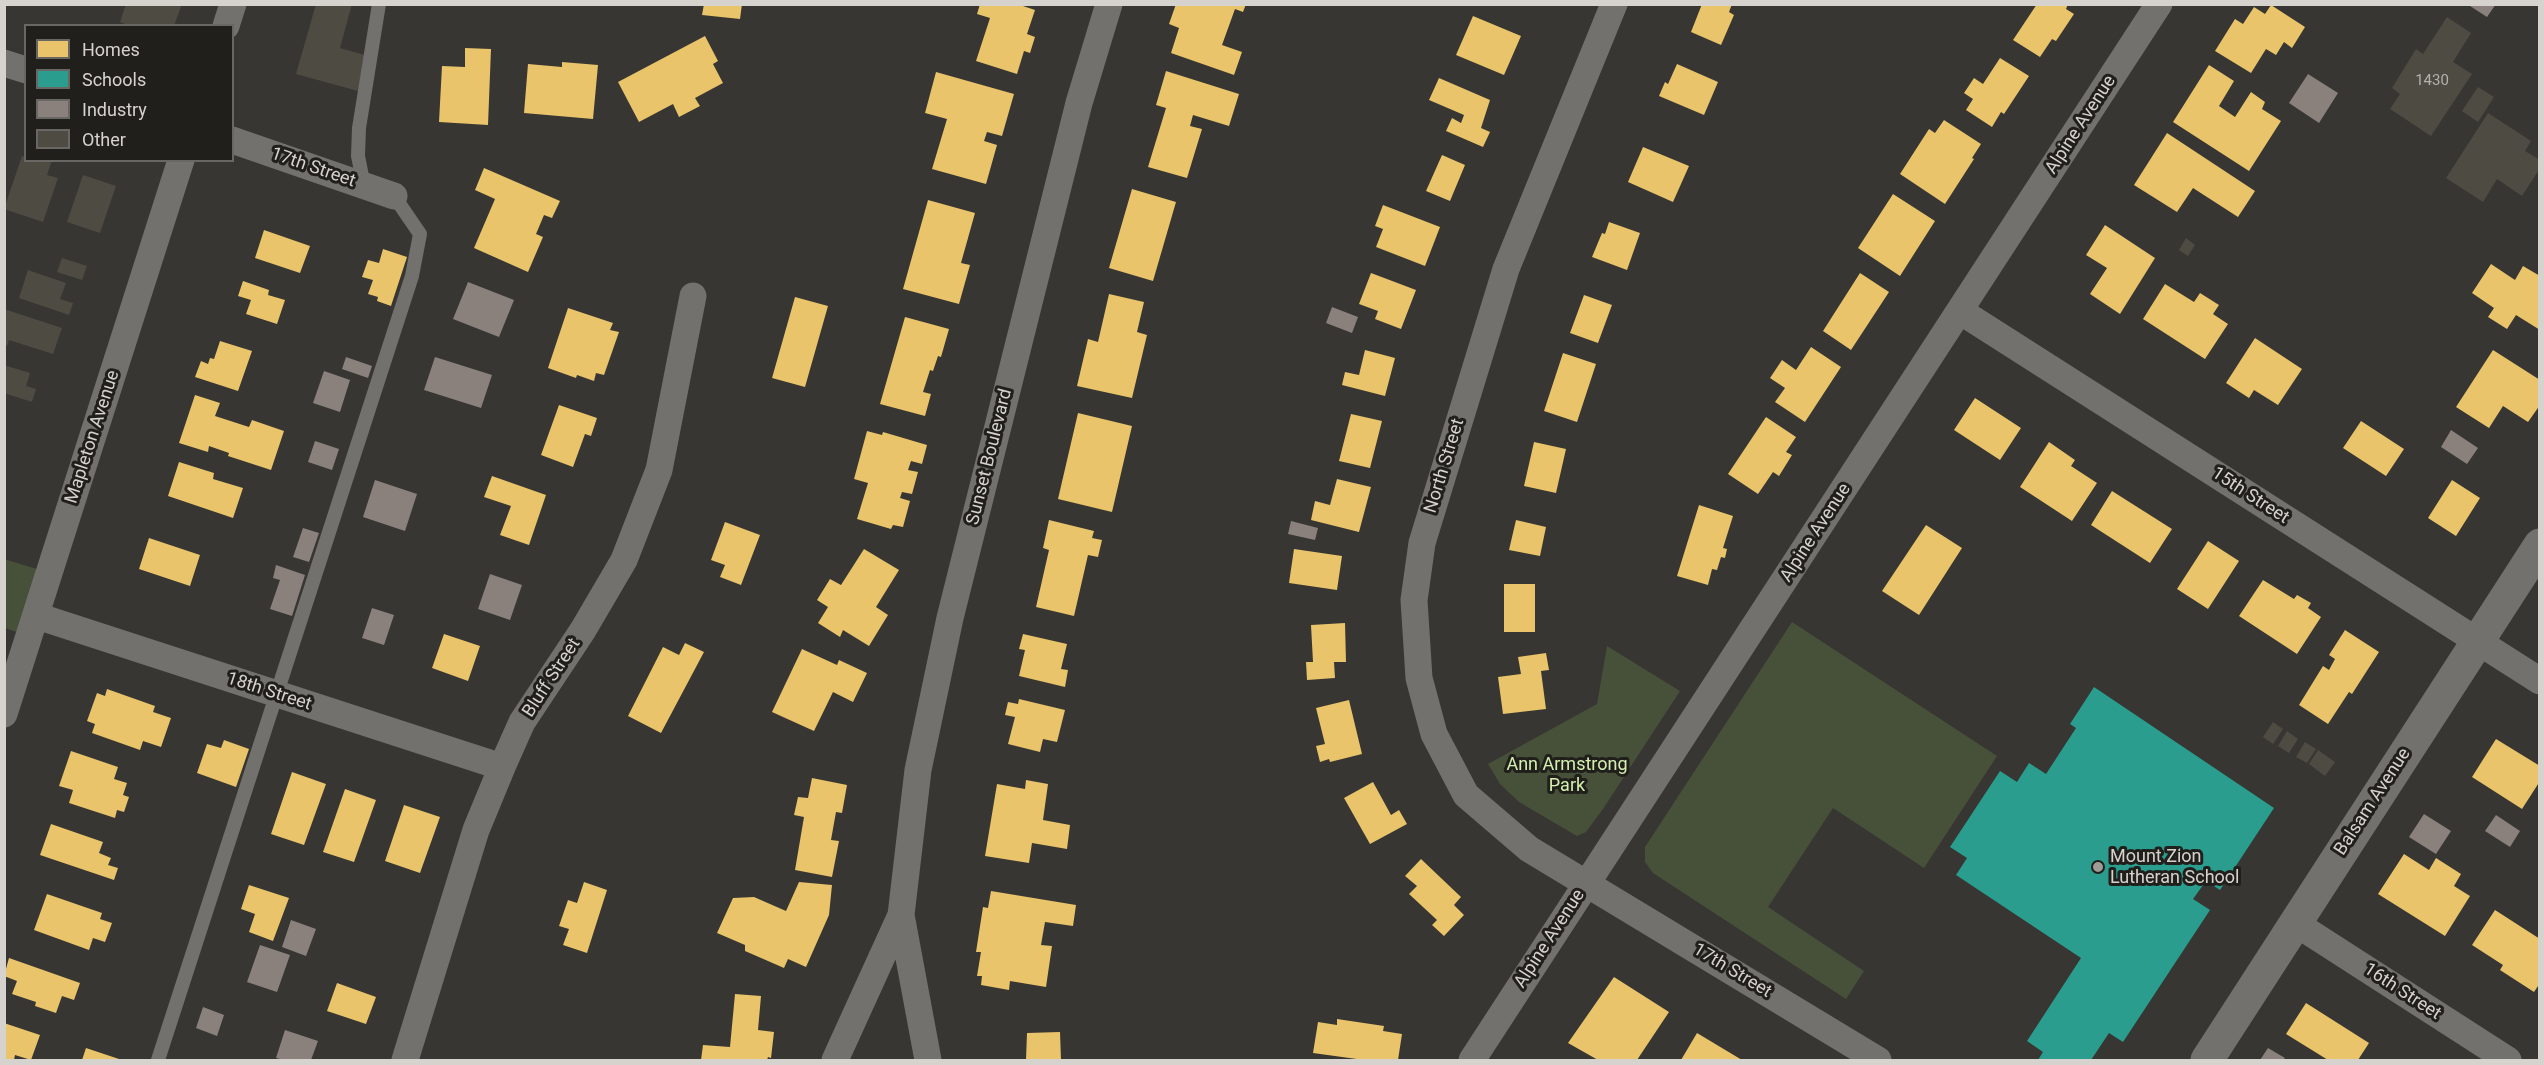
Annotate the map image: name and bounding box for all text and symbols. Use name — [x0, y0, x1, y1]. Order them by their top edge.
legend — [24, 24, 234, 162]
text: Homes — [82, 39, 140, 60]
text: Schools — [82, 69, 146, 90]
street label: Alpine Avenue — [2041, 72, 2121, 178]
house number: 1430 — [2415, 72, 2449, 90]
text: Industry — [82, 99, 147, 120]
text: Other — [82, 129, 126, 150]
street label: 17th Street — [268, 143, 358, 193]
street label: Mapleton Avenue — [61, 368, 125, 506]
street label: Sunset Boulevard — [963, 387, 1017, 527]
street label: North Street — [1420, 416, 1470, 516]
street label: 15th Street — [2207, 463, 2293, 529]
street label: Alpine Avenue — [1776, 480, 1856, 586]
street label: Bluff Street — [518, 634, 586, 722]
street label: 18th Street — [224, 668, 314, 716]
street label: Balsam Avenue — [2330, 744, 2416, 860]
park label: Ann Armstrong Park — [1506, 754, 1628, 796]
place label: Mount Zion Lutheran School — [2110, 846, 2239, 888]
marker: Mount Zion Lutheran School — [2091, 860, 2105, 874]
street label: Alpine Avenue — [1510, 886, 1590, 992]
street label: 17th Street — [1689, 939, 1775, 1003]
street label: 16th Street — [2359, 959, 2445, 1025]

